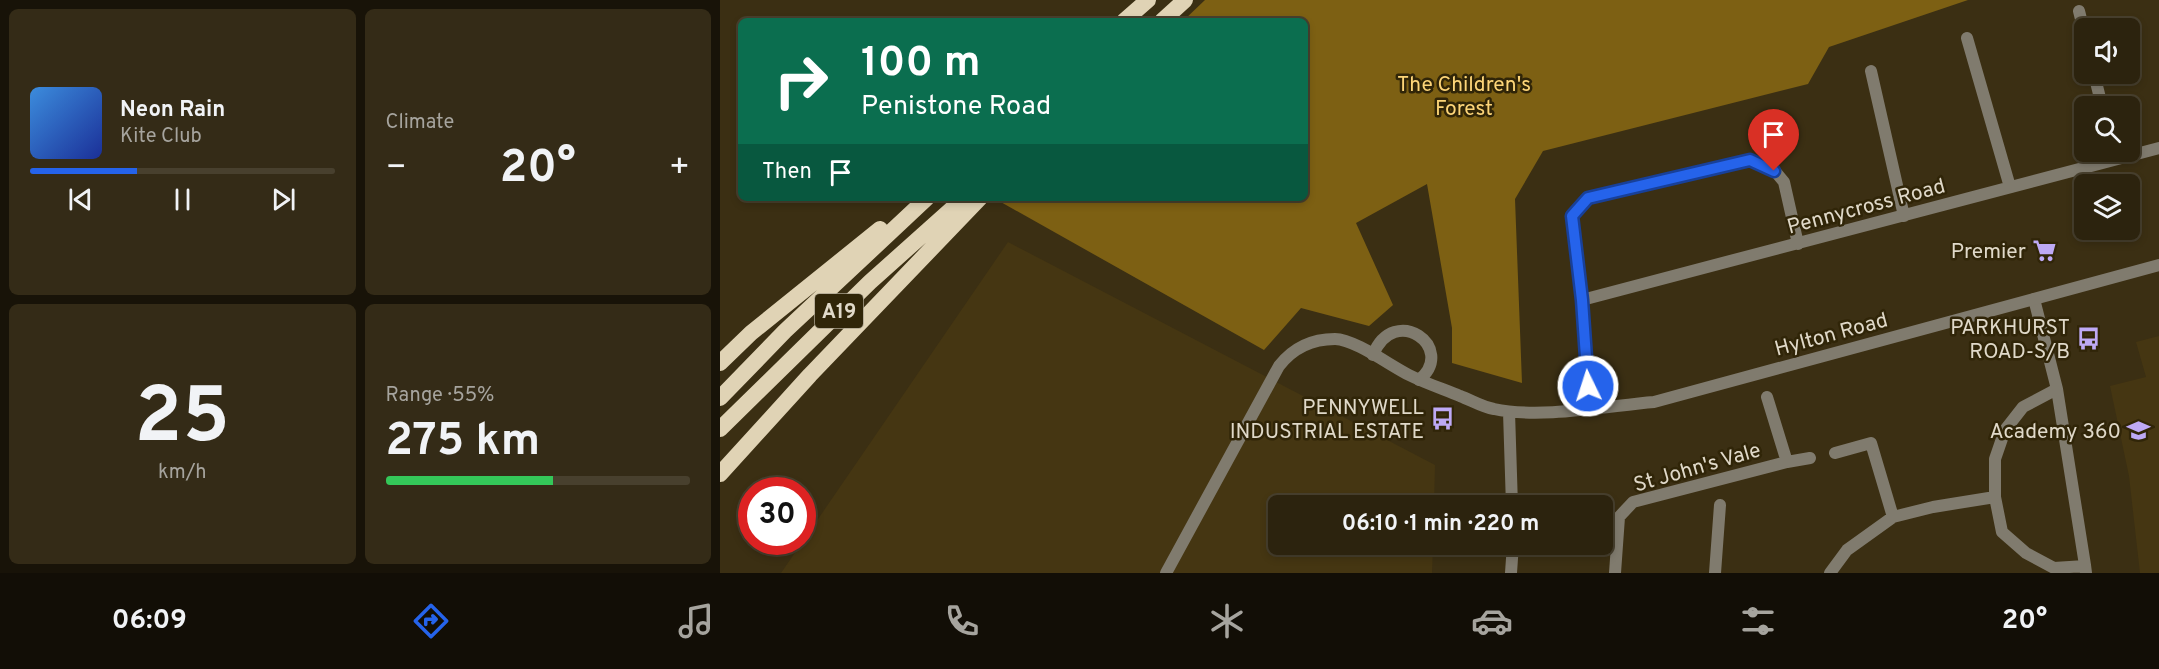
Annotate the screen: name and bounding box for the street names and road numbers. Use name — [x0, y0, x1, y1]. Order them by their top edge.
street label: Pennycross Road — [1784, 173, 1948, 242]
road number: A19 — [815, 294, 863, 328]
street label: Hylton Road — [1772, 307, 1891, 364]
street label: St John's Vale — [1631, 437, 1764, 499]

